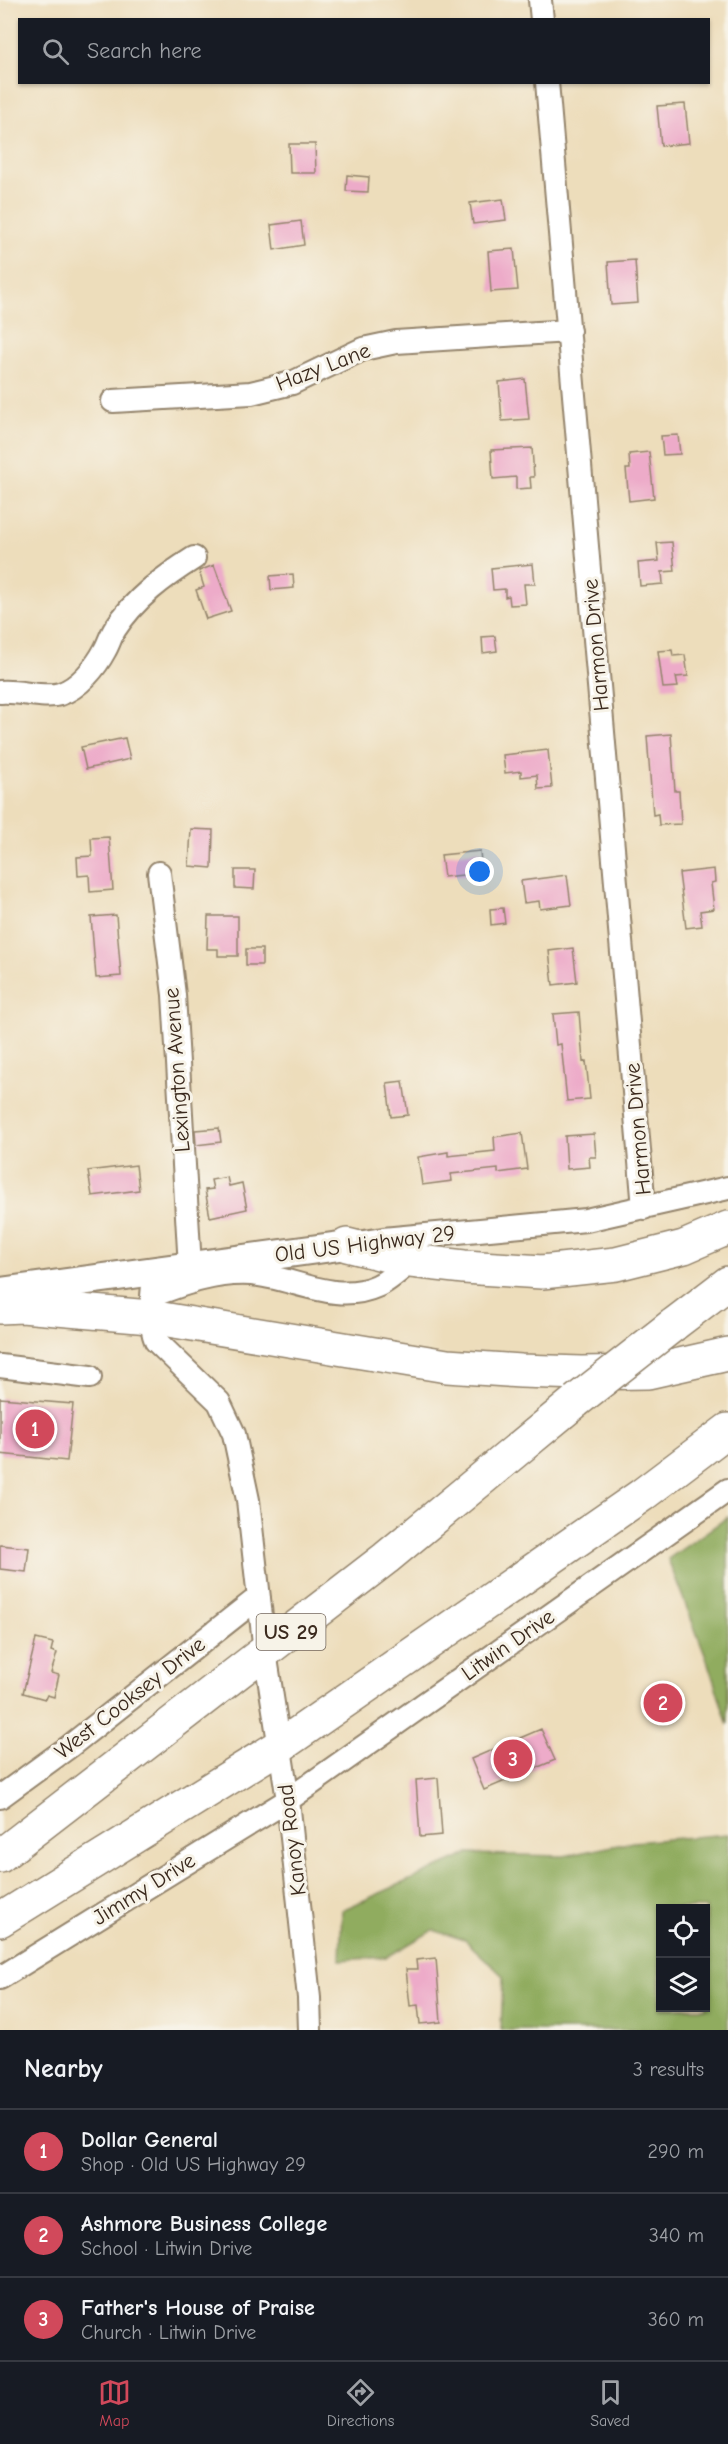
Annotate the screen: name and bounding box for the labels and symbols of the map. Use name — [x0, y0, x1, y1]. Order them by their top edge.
street label: Hazy Lane — [272, 337, 374, 397]
street label: Harmon Drive — [577, 578, 615, 712]
your location — [465, 857, 494, 886]
street label: Lexington Avenue — [158, 987, 196, 1153]
street label: Harmon Drive — [619, 1062, 657, 1196]
street label: Old US Highway 29 — [273, 1220, 457, 1268]
pin: 1 — [15, 1406, 54, 1452]
street label: Litwin Drive — [457, 1604, 559, 1686]
road number: US 29 — [256, 1614, 326, 1650]
street label: West Cooksey Drive — [50, 1631, 210, 1765]
pin: 2 — [644, 1680, 682, 1726]
pin: 3 — [494, 1736, 532, 1782]
street label: Kanoy Road — [272, 1783, 312, 1897]
street label: Jimmy Drive — [88, 1847, 200, 1931]

